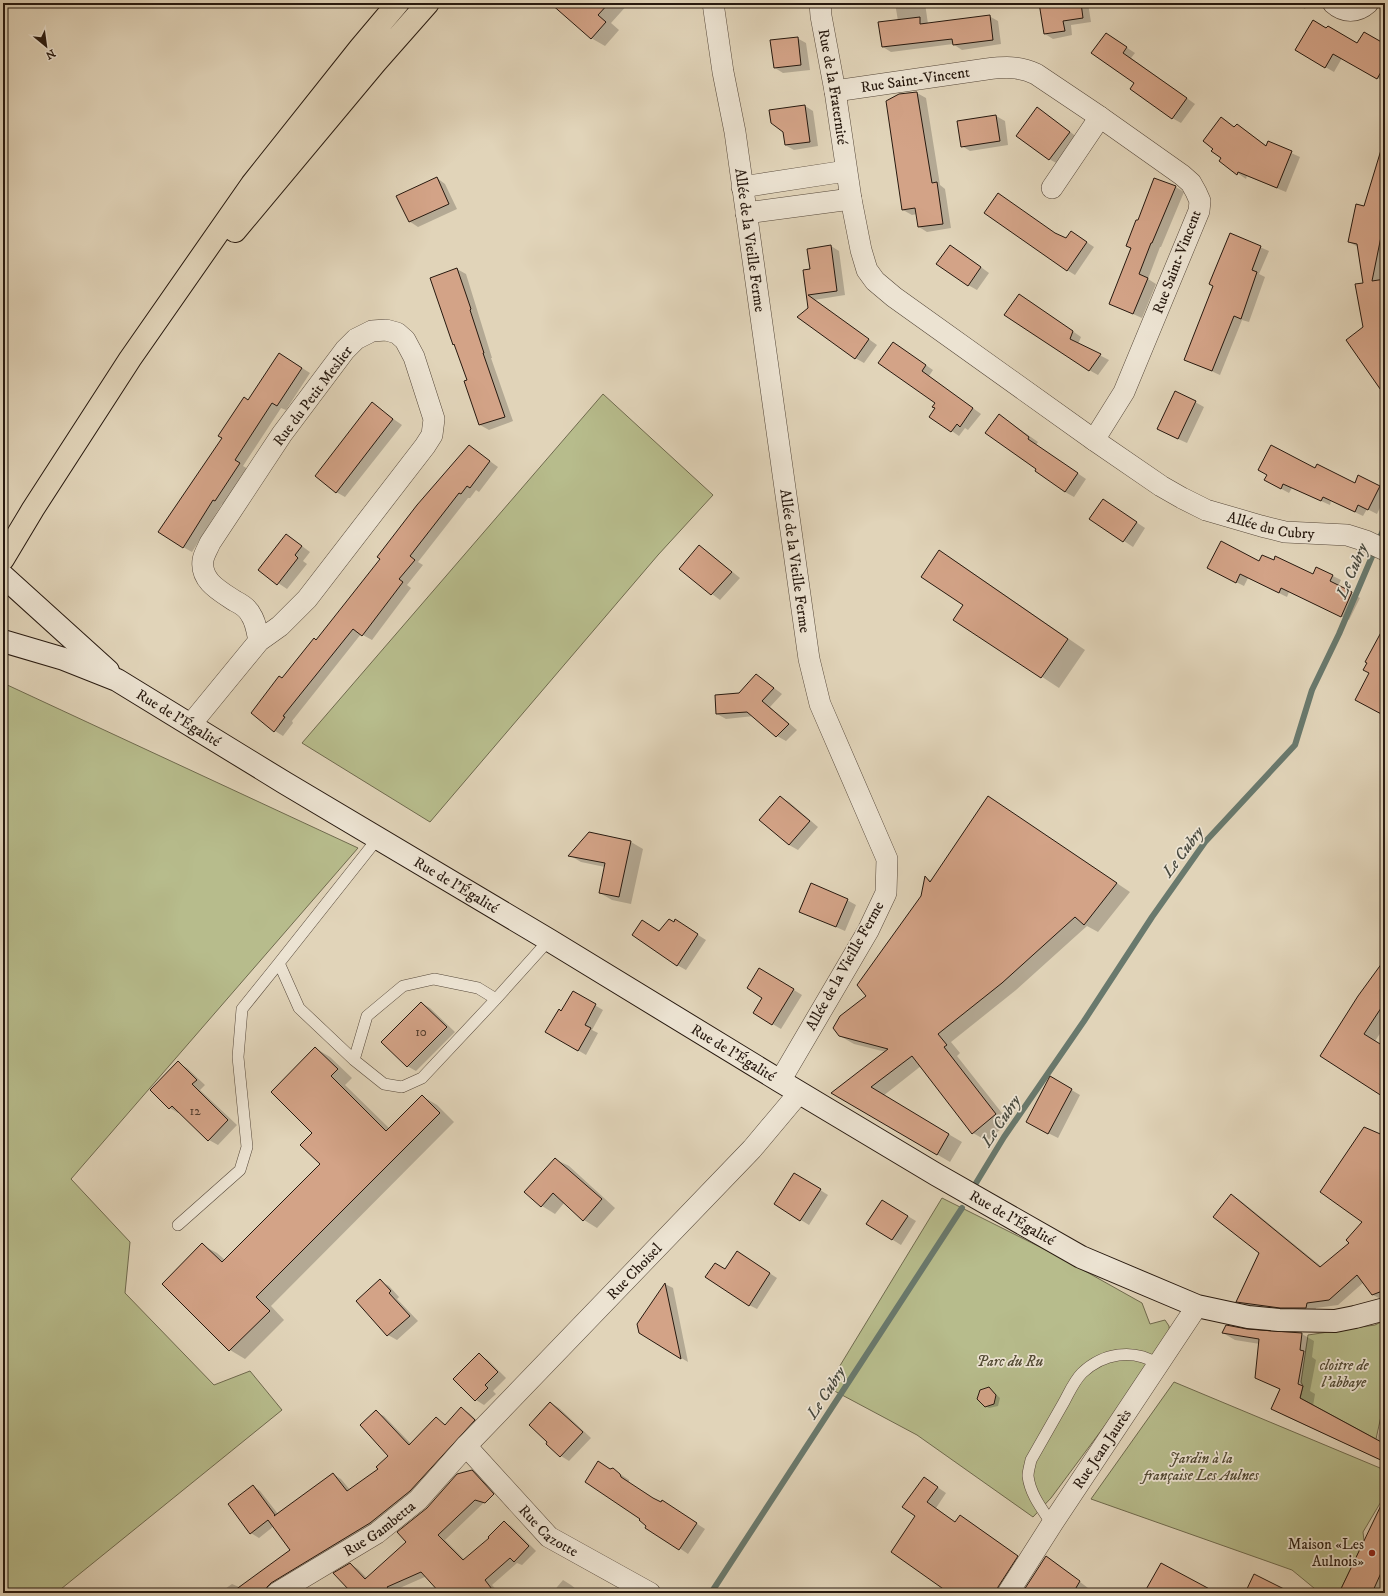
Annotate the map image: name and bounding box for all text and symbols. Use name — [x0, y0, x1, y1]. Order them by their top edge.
north arrow — [26, 26, 66, 66]
street label: Rue de la Fraternité — [814, 27, 852, 147]
text: N — [43, 46, 58, 62]
street label: Rue Saint-Vincent — [859, 62, 971, 97]
street label: Allée de la Vieille Ferme — [731, 167, 770, 313]
street label: Rue Saint-Vincent — [1148, 207, 1206, 317]
street label: Rue du Petit Meslier — [269, 342, 357, 450]
street label: Allée de la Vieille Ferme — [776, 488, 815, 634]
street label: Allée du Cubry — [1225, 507, 1316, 543]
water label: Le Cubry — [1331, 539, 1373, 602]
street label: Rue de l'Égalité — [133, 685, 225, 751]
water label: Le Cubry — [1157, 822, 1209, 882]
street label: Rue de l'Égalité — [410, 852, 503, 918]
street label: Allée de la Vieille Ferme — [802, 898, 888, 1034]
street label: Rue de l'Égalité — [688, 1020, 780, 1086]
house number: 10 — [415, 1024, 427, 1040]
water label: Le Cubry — [976, 1090, 1026, 1151]
house number: 12 — [189, 1103, 201, 1119]
street label: Rue de l'Égalité — [966, 1186, 1059, 1250]
street label: Rue Choisel — [603, 1239, 666, 1304]
park label: Parc du Ru — [977, 1352, 1043, 1371]
park label: cloitre de l'abbaye — [1319, 1356, 1370, 1392]
water label: Le Cubry — [801, 1362, 851, 1423]
street label: Rue Jean Jaurès — [1069, 1405, 1135, 1493]
park label: Jardin à la française Les Aulnes — [1139, 1449, 1259, 1485]
street label: Rue Gambetta — [340, 1496, 420, 1561]
street label: Rue Cazotte — [515, 1501, 582, 1561]
place label: Maison «Les Aulnois» — [1288, 1535, 1364, 1571]
marker: Maison «Les Aulnois» — [1367, 1548, 1377, 1558]

